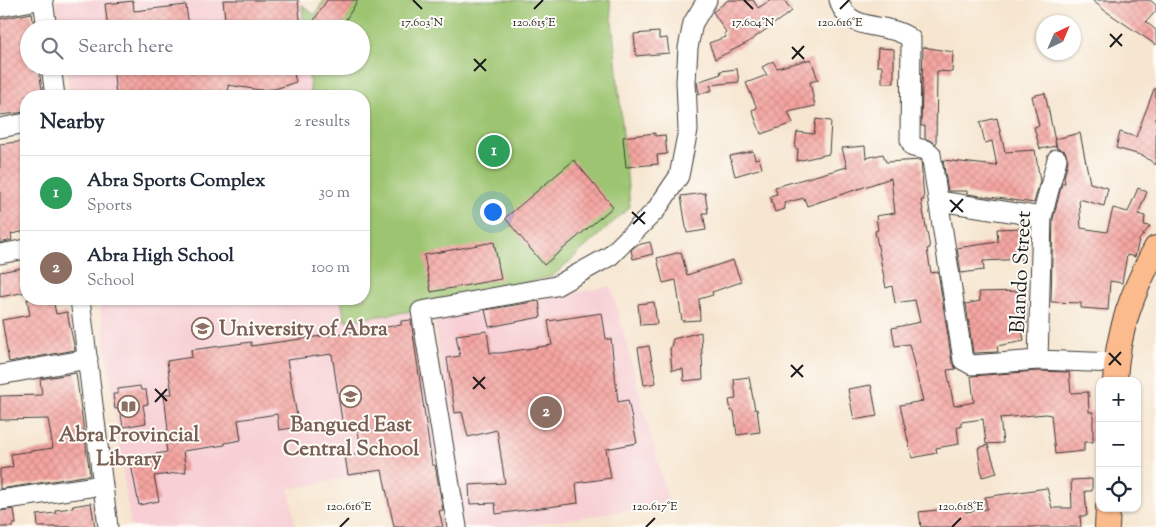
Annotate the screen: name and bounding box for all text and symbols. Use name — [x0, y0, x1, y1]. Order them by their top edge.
text: 17.603°N — [401, 14, 443, 32]
text: 120.615°E — [513, 14, 556, 32]
text: 17.604°N — [732, 14, 775, 32]
text: 120.616°E — [818, 14, 863, 32]
north arrow — [1036, 15, 1081, 60]
search box — [20, 20, 370, 75]
icon: search — [38, 34, 66, 62]
text: Search here — [78, 34, 173, 61]
text: Nearby — [40, 108, 105, 138]
text: 2 results — [294, 111, 350, 134]
pin: 1 — [478, 132, 510, 170]
text: Abra Sports Complex — [87, 168, 265, 195]
text: 1 — [53, 182, 59, 205]
text: 30 m — [319, 182, 350, 205]
text: Sports — [87, 195, 132, 218]
your location — [480, 199, 506, 225]
street label: Blando Street — [1004, 210, 1040, 334]
text: Abra High School — [87, 243, 234, 270]
text: 2 — [52, 257, 60, 280]
text: 100 m — [311, 257, 350, 280]
text: School — [87, 270, 135, 293]
place label: University of Abra — [219, 315, 388, 345]
school or university icon: University of Abra — [191, 316, 215, 340]
map controls — [1096, 377, 1141, 512]
button: + — [1096, 377, 1141, 422]
school or university icon: Bangued East Central School — [339, 385, 363, 409]
pin: 2 — [530, 393, 562, 431]
library icon: Abra Provincial Library — [117, 395, 141, 419]
place label: Bangued East Central School — [283, 411, 419, 465]
place label: Abra Provincial Library — [59, 421, 200, 475]
button: − — [1096, 422, 1141, 467]
button: locate — [1096, 467, 1141, 512]
text: 120.616°E — [327, 498, 372, 516]
text: 120.617°E — [633, 498, 678, 516]
text: 120.618°E — [939, 498, 984, 516]

